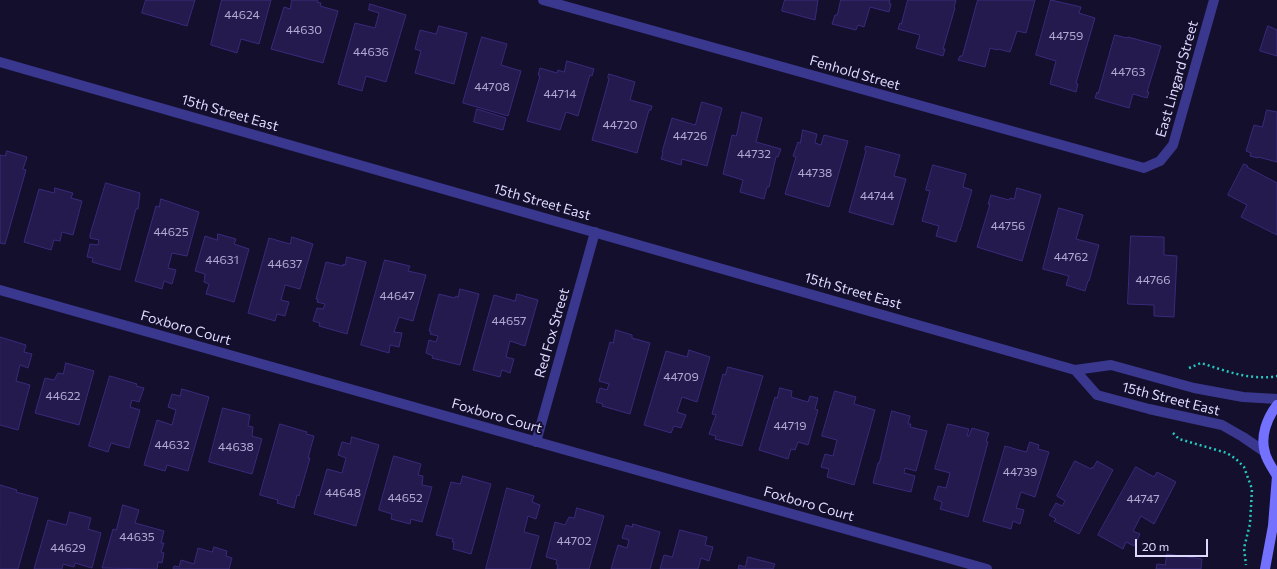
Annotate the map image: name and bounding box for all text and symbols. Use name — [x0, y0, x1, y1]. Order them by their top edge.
house number: 44624 — [224, 8, 260, 22]
street label: East Lingard Street — [1152, 19, 1202, 139]
house number: 44630 — [286, 23, 322, 37]
house number: 44759 — [1049, 29, 1083, 43]
house number: 44636 — [353, 45, 389, 59]
street label: Fenhold Street — [808, 52, 902, 94]
house number: 44763 — [1111, 65, 1145, 79]
house number: 44708 — [474, 80, 510, 94]
house number: 44714 — [544, 87, 576, 101]
street label: 15th Street East — [179, 91, 281, 135]
house number: 44720 — [603, 118, 637, 132]
house number: 44726 — [673, 129, 707, 143]
house number: 44732 — [737, 147, 771, 161]
house number: 44738 — [798, 166, 832, 180]
street label: 15th Street East — [491, 180, 593, 224]
house number: 44744 — [860, 189, 894, 203]
house number: 44756 — [991, 219, 1025, 233]
house number: 44625 — [153, 225, 189, 239]
house number: 44762 — [1054, 250, 1088, 264]
house number: 44631 — [205, 253, 239, 267]
house number: 44637 — [268, 257, 302, 271]
street label: 15th Street East — [802, 269, 904, 313]
house number: 44766 — [1135, 273, 1171, 287]
street label: Red Fox Street — [531, 286, 573, 380]
house number: 44647 — [380, 289, 414, 303]
street label: Foxboro Court — [139, 307, 233, 349]
house number: 44657 — [492, 314, 526, 328]
house number: 44709 — [663, 370, 699, 384]
street label: 15th Street East — [1120, 379, 1222, 419]
house number: 44622 — [46, 389, 80, 403]
street label: Foxboro Court — [450, 395, 544, 437]
house number: 44719 — [774, 419, 806, 433]
house number: 44632 — [154, 438, 190, 452]
house number: 44638 — [218, 440, 254, 454]
house number: 44739 — [1003, 465, 1037, 479]
street label: Foxboro Court — [762, 483, 856, 525]
house number: 44648 — [325, 486, 361, 500]
house number: 44652 — [387, 491, 423, 505]
house number: 44747 — [1126, 492, 1160, 506]
house number: 44635 — [119, 530, 155, 544]
scale bar — [1137, 531, 1210, 557]
house number: 44702 — [557, 534, 591, 548]
text: 20 m — [1142, 539, 1169, 553]
house number: 44629 — [50, 541, 86, 555]

